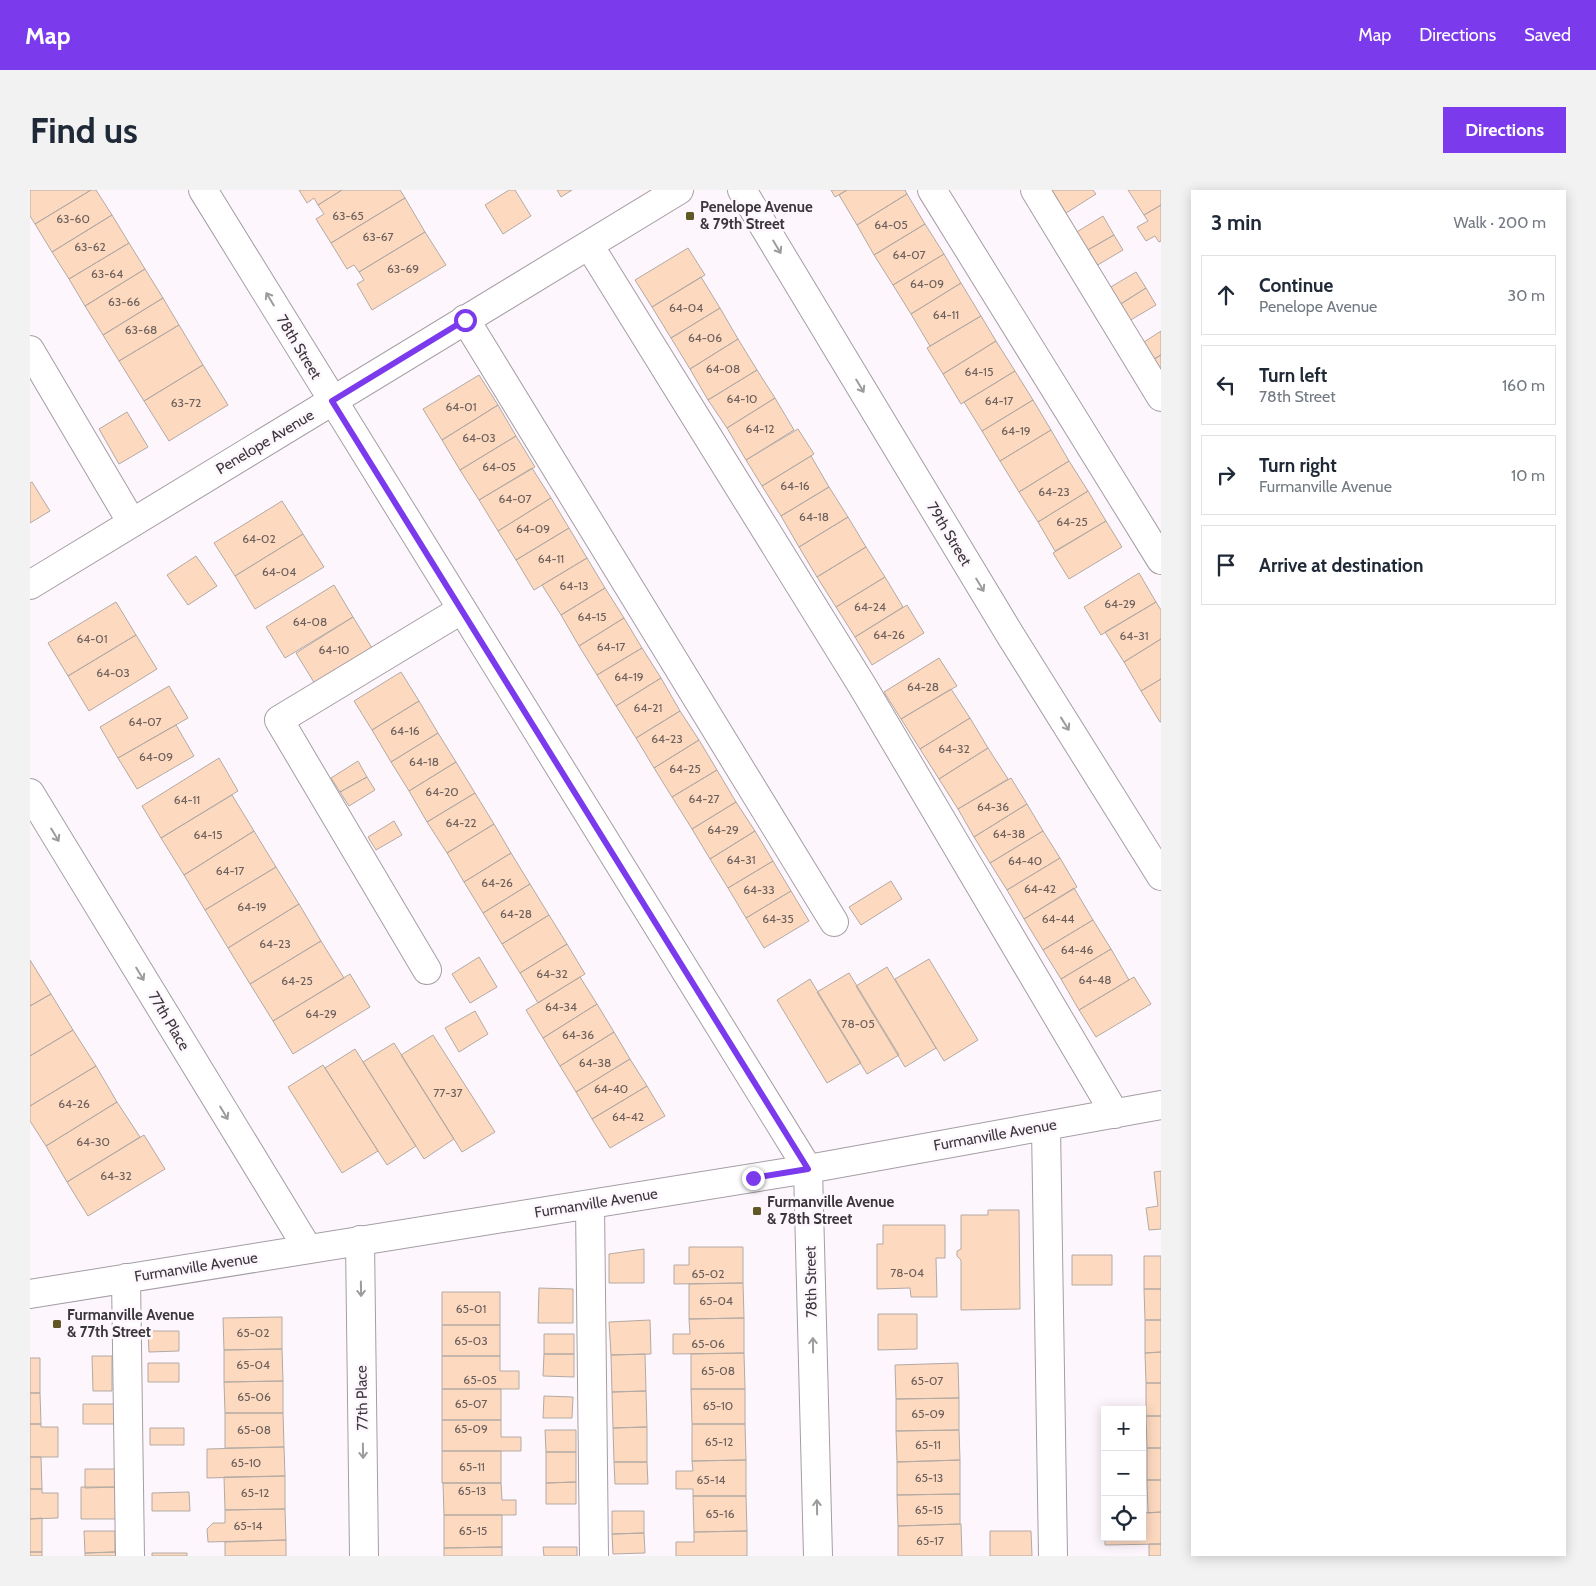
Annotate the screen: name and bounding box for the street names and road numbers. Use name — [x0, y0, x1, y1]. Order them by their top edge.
street label: 78th Street — [273, 312, 325, 382]
street label: Penelope Avenue — [213, 406, 317, 478]
street label: 79th Street — [923, 499, 975, 569]
street label: 77th Place — [144, 988, 194, 1054]
street label: Furmanville Avenue — [932, 1115, 1058, 1155]
street label: Furmanville Avenue — [533, 1184, 659, 1222]
street label: 78th Street — [801, 1246, 821, 1318]
street label: Furmanville Avenue — [133, 1248, 259, 1286]
street label: 77th Place — [352, 1365, 372, 1431]

